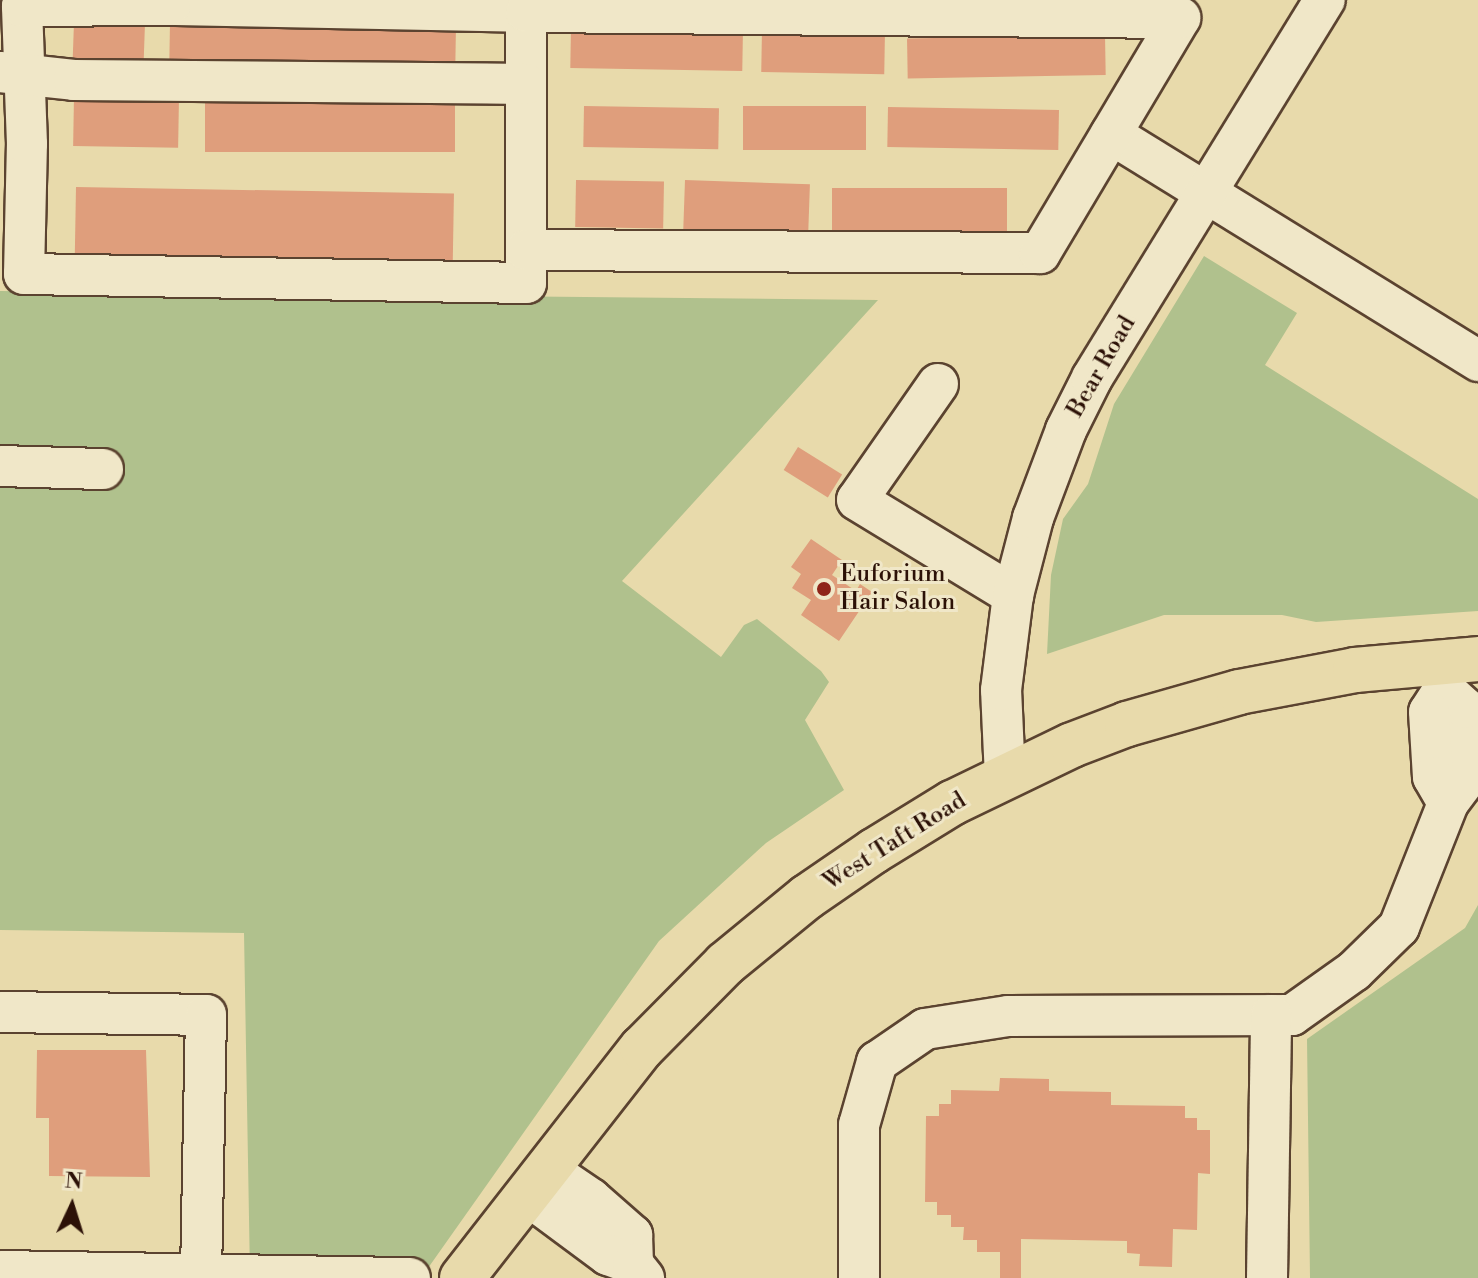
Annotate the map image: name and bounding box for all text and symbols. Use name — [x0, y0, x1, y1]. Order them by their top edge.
street label: Bear Road — [1062, 311, 1142, 423]
place label: Euforium Hair Salon — [840, 561, 955, 617]
marker: Euforium Hair Salon — [815, 580, 833, 598]
street label: West Taft Road — [818, 787, 972, 897]
north arrow — [32, 1166, 112, 1246]
text: N — [64, 1167, 83, 1196]

